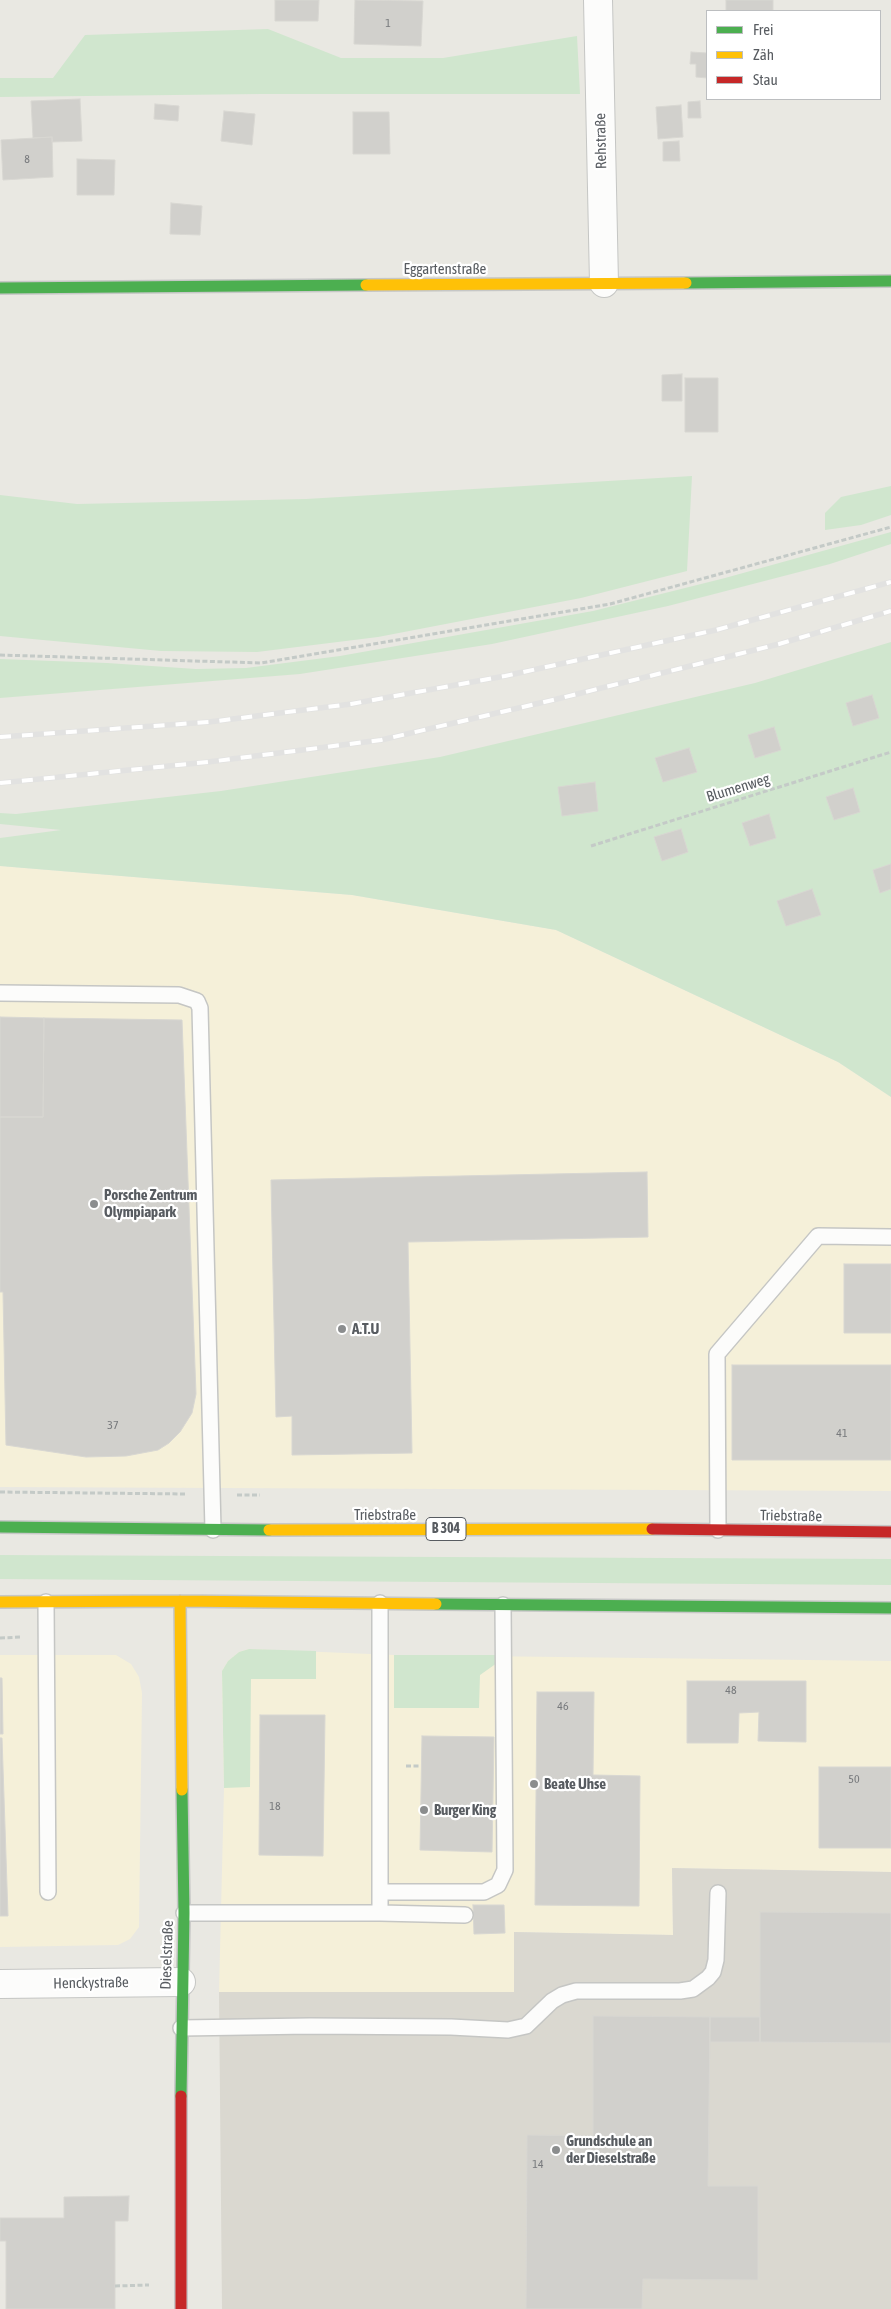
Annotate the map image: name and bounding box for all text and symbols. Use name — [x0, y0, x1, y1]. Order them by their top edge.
legend — [706, 10, 881, 100]
house number: 1 — [385, 16, 391, 30]
text: Frei — [753, 21, 773, 38]
text: Zäh — [753, 46, 774, 63]
text: Stau — [753, 71, 778, 88]
street label: Rehstraße — [592, 113, 610, 169]
house number: 8 — [24, 152, 30, 166]
street label: Eggartenstraße — [404, 260, 486, 278]
street label: Blumenweg — [704, 770, 772, 806]
place label: Porsche Zentrum Olympiapark — [104, 1186, 197, 1221]
marker: Porsche Zentrum Olympiapark — [88, 1198, 100, 1210]
place label: A.T.U — [352, 1320, 379, 1338]
marker: A.T.U — [336, 1323, 348, 1335]
house number: 37 — [107, 1418, 119, 1432]
house number: 41 — [836, 1426, 848, 1440]
street label: Triebstraße — [354, 1506, 416, 1524]
street label: Triebstraße — [760, 1506, 822, 1526]
road number: B 304 — [426, 1518, 466, 1540]
house number: 48 — [725, 1683, 737, 1697]
house number: 46 — [557, 1699, 569, 1713]
house number: 50 — [848, 1772, 860, 1786]
place label: Beate Uhse — [544, 1775, 606, 1793]
marker: Beate Uhse — [528, 1778, 540, 1790]
house number: 18 — [269, 1799, 281, 1813]
place label: Burger King — [434, 1801, 496, 1819]
marker: Burger King — [418, 1804, 430, 1816]
street label: Dieselstraße — [157, 1920, 177, 1990]
street label: Henckystraße — [53, 1973, 129, 1993]
place label: Grundschule an der Dieselstraße — [566, 2132, 656, 2167]
marker: Grundschule an der Dieselstraße — [550, 2144, 562, 2156]
house number: 14 — [532, 2157, 544, 2171]

